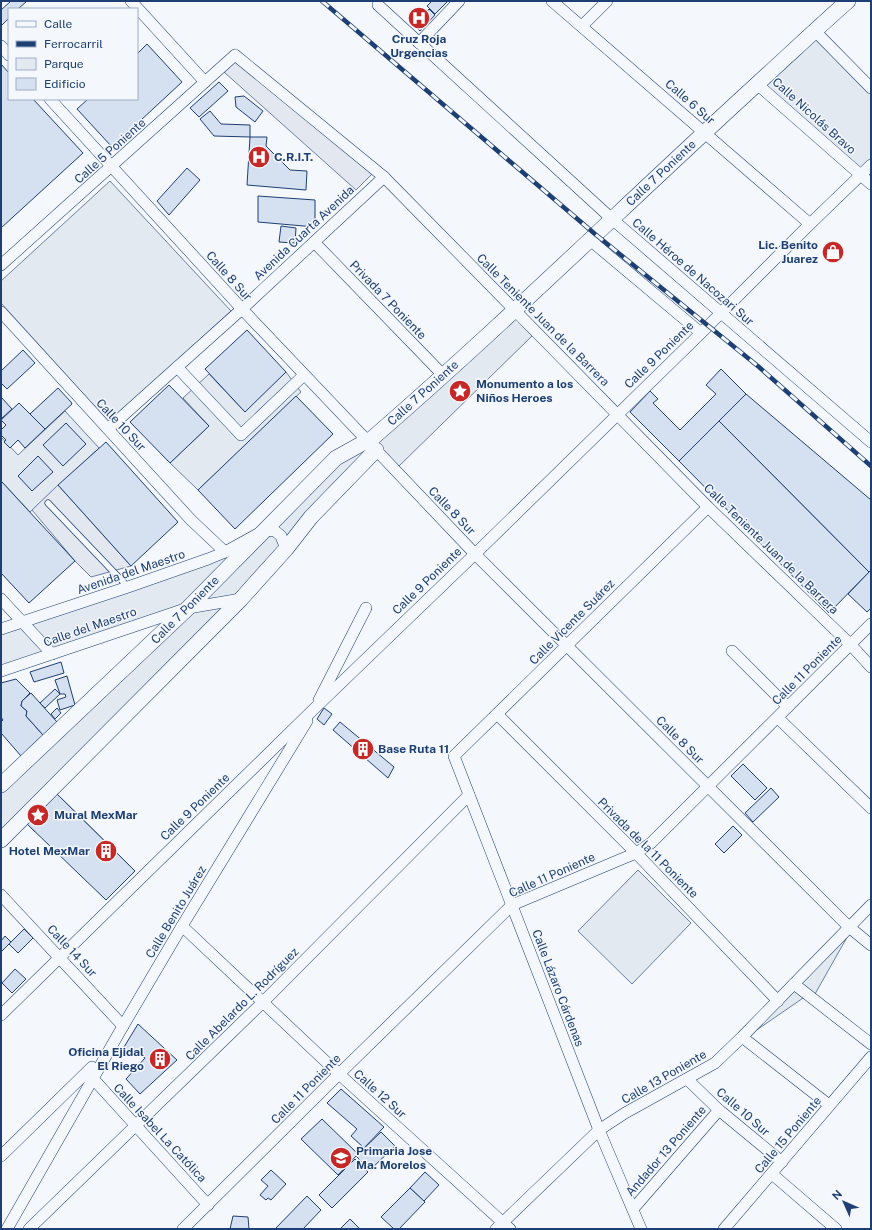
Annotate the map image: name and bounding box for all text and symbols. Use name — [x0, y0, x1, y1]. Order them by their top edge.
hospital icon: Cruz Roja Urgencias — [406, 5, 432, 31]
legend — [8, 8, 138, 100]
text: Calle — [44, 17, 73, 31]
place label: Cruz Roja Urgencias — [390, 32, 448, 60]
text: Ferrocarril — [44, 37, 103, 51]
text: Parque — [44, 57, 84, 71]
street label: Calle Nicolás Bravo — [769, 75, 859, 157]
text: Edificio — [44, 77, 86, 91]
street label: Calle 6 Sur — [662, 77, 718, 128]
street label: Calle 5 Poniente — [72, 115, 149, 187]
street label: Calle 7 Poniente — [623, 137, 699, 209]
hospital icon: C.R.I.T. — [246, 144, 272, 170]
place label: C.R.I.T. — [274, 150, 313, 164]
street label: Avenida Cuarta Avenida — [251, 183, 357, 283]
street label: Calle Héroe de Nacozari Sur — [629, 215, 757, 329]
place label: Lic. Benito Juarez — [758, 238, 818, 266]
shop icon: Lic. Benito Juarez — [820, 239, 846, 265]
street label: Calle 8 Sur — [203, 248, 255, 304]
street label: Calle Teniente Juan de la Barrera — [474, 251, 612, 389]
street label: Privada 7 Poniente — [347, 258, 429, 342]
street label: Calle 9 Poniente — [622, 318, 697, 392]
street label: Calle 7 Poniente — [385, 357, 461, 428]
place label: Monumento a los Niños Heroes — [476, 377, 573, 405]
place icon: Monumento a los Niños Heroes — [447, 378, 473, 404]
street label: Calle 10 Sur — [93, 396, 149, 454]
street label: Calle Teniente Juan de la Barrera — [701, 481, 841, 617]
street label: Calle 8 Sur — [426, 484, 479, 538]
street label: Calle 9 Poniente — [390, 544, 465, 618]
street label: Avenida del Maestro — [75, 547, 187, 597]
street label: Calle 7 Poniente — [148, 573, 222, 647]
street label: Calle Vicente Suárez — [526, 576, 618, 668]
street label: Calle del Maestro — [42, 604, 139, 650]
street label: Calle 11 Poniente — [769, 632, 845, 708]
street label: Calle 8 Sur — [653, 713, 707, 767]
building icon: Base Ruta 11 — [350, 736, 376, 762]
place label: Base Ruta 11 — [378, 742, 449, 756]
street label: Calle 9 Poniente — [158, 770, 233, 844]
street label: Privada de la 11 Poniente — [595, 795, 701, 901]
place icon: Mural MexMar — [25, 802, 51, 828]
place label: Mural MexMar — [54, 808, 138, 822]
building icon: Hotel MexMar — [93, 838, 119, 864]
place label: Hotel MexMar — [9, 844, 90, 858]
street label: Calle 11 Poniente — [507, 850, 597, 900]
street label: Calle Benito Juárez — [143, 863, 209, 961]
street label: Calle 14 Sur — [44, 922, 100, 980]
street label: Calle Lázaro Cárdenas — [529, 928, 587, 1048]
street label: Calle Abelardo L. Rodríguez — [183, 944, 302, 1063]
place label: Oficina Ejidal El Riego — [68, 1045, 144, 1073]
building icon: Oficina Ejidal El Riego — [147, 1046, 173, 1072]
street label: Calle 13 Poniente — [619, 1047, 709, 1107]
street label: Calle 11 Poniente — [268, 1051, 344, 1127]
street label: Calle 12 Sur — [351, 1067, 409, 1121]
street label: Calle Isabel La Católica — [111, 1081, 209, 1185]
street label: Calle 10 Sur — [713, 1085, 773, 1139]
street label: Calle 15 Poniente — [752, 1094, 824, 1176]
street label: Andador 13 Poniente — [623, 1103, 709, 1199]
place label: Primaria Jose Ma. Morelos — [356, 1144, 432, 1172]
school or university icon: Primaria Jose Ma. Morelos — [328, 1145, 354, 1171]
north arrow — [824, 1182, 864, 1222]
text: N — [830, 1188, 844, 1202]

